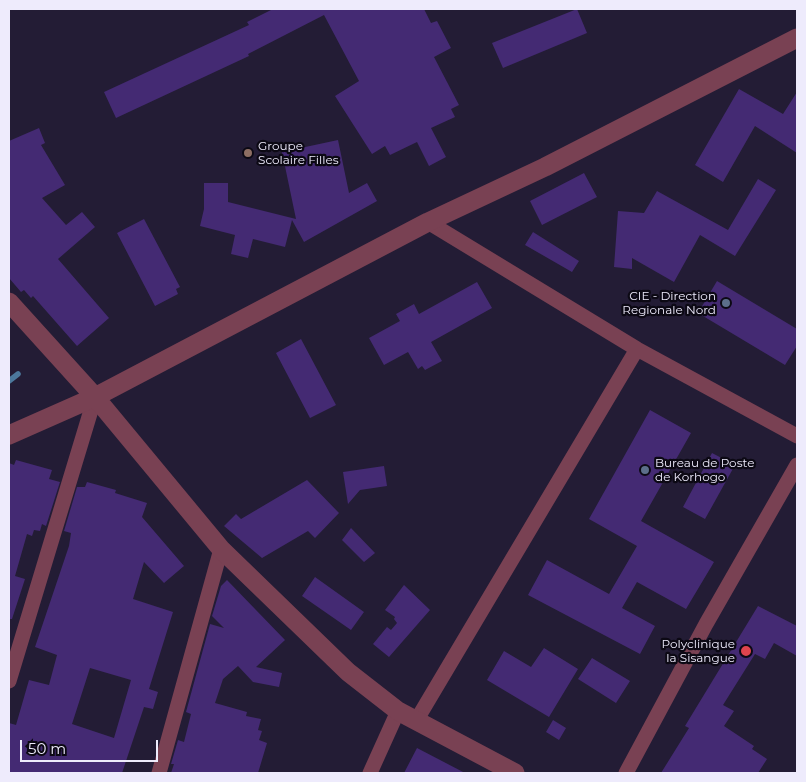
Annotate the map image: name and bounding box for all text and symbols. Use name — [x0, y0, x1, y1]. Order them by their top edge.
place label: Groupe Scolaire Filles — [258, 139, 339, 167]
marker: Groupe Scolaire Filles — [242, 147, 254, 159]
place label: CIE - Direction Regionale Nord — [622, 289, 716, 317]
marker: CIE - Direction Regionale Nord — [720, 297, 732, 309]
place label: Bureau de Poste de Korhogo — [655, 456, 754, 484]
marker: Bureau de Poste de Korhogo — [639, 464, 651, 476]
place label: Polyclinique la Sisangue — [662, 637, 735, 665]
marker: Polyclinique la Sisangue — [739, 644, 753, 658]
scale bar — [22, 730, 160, 762]
text: 50 m — [28, 739, 66, 758]

